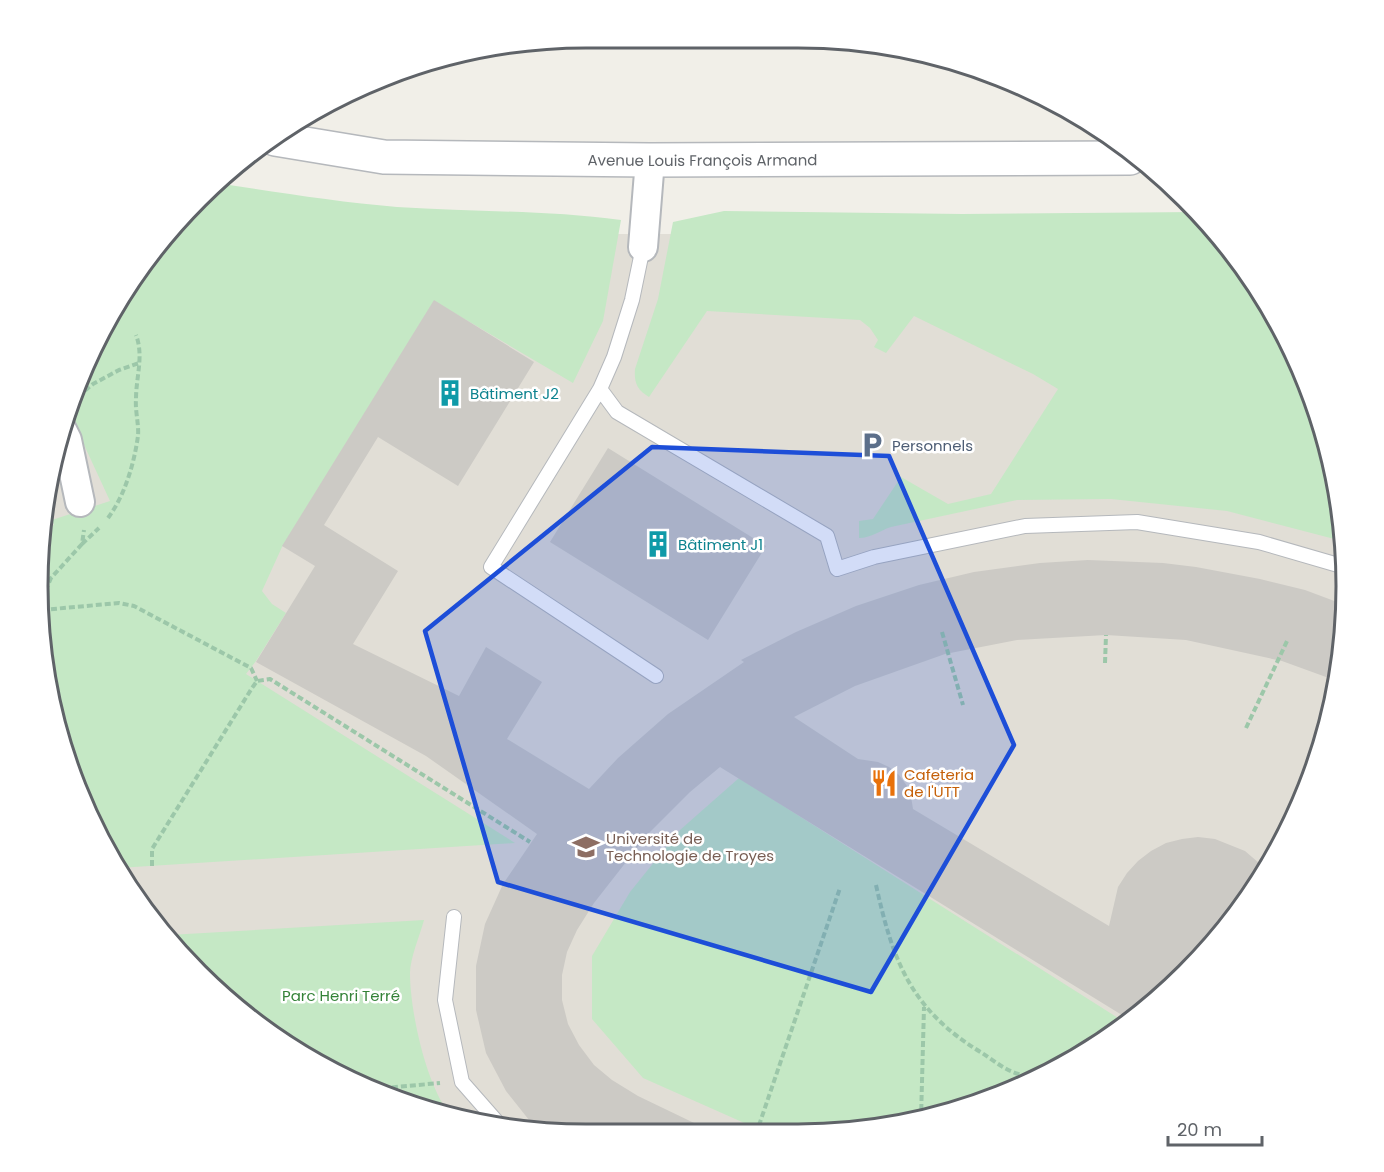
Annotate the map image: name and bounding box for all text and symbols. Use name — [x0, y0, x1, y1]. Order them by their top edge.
street label: Avenue Louis François Armand — [587, 149, 818, 171]
building icon: Bâtiment J2 — [435, 378, 465, 408]
place label: Bâtiment J2 — [470, 383, 559, 404]
parking icon: Personnels — [857, 430, 887, 460]
place label: Personnels — [892, 435, 973, 456]
building icon: Bâtiment J1 — [643, 529, 673, 559]
place label: Bâtiment J1 — [678, 534, 763, 555]
place label: Cafeteria de l'UTT — [904, 764, 974, 802]
restaurant icon: Cafeteria de l'UTT — [869, 768, 899, 798]
place label: Université de Technologie de Troyes — [606, 828, 774, 866]
school or university icon: Université de Technologie de Troyes — [571, 832, 601, 862]
park label: Parc Henri Terré — [282, 985, 400, 1006]
scale bar — [1168, 1109, 1262, 1147]
text: 20 m — [1177, 1117, 1222, 1142]

